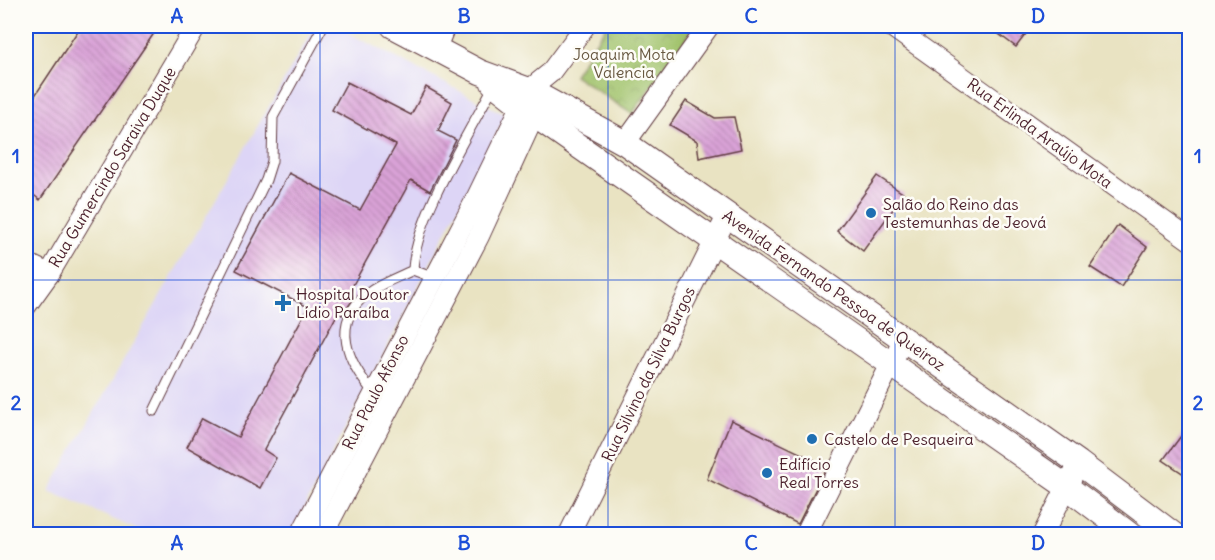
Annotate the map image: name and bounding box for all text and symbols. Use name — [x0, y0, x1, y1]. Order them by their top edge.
text: A — [171, 3, 184, 28]
text: B — [457, 3, 471, 28]
text: C — [744, 3, 758, 28]
text: D — [1031, 3, 1045, 28]
park label: Joaquim Mota Valencia — [573, 44, 675, 82]
street label: Rua Gumercindo Saraiva Duque — [44, 63, 180, 271]
street label: Rua Erlinda Araújo Mota — [964, 74, 1116, 192]
text: 1 — [12, 143, 20, 168]
text: 1 — [1194, 143, 1202, 168]
place label: Salão do Reino das Testemunhas de Jeová — [883, 194, 1046, 232]
street label: Avenida Fernando Pessoa de Queiroz — [719, 205, 949, 375]
marker: Salão do Reino das Testemunhas de Jeová — [864, 206, 878, 220]
street label: Rua Silvino da Silva Burgos — [597, 283, 699, 465]
place label: Hospital Doutor Lídio Paraíba — [296, 284, 409, 322]
marker: Hospital Doutor Lídio Paraíba — [274, 294, 292, 312]
street label: Rua Paulo Afonso — [337, 331, 413, 453]
text: 2 — [11, 390, 22, 415]
text: 2 — [1193, 390, 1204, 415]
place label: Castelo de Pesqueira — [824, 429, 974, 449]
marker: Castelo de Pesqueira — [805, 432, 819, 446]
place label: Edifício Real Torres — [779, 454, 859, 492]
marker: Edifício Real Torres — [760, 466, 774, 480]
text: A — [171, 530, 184, 555]
text: B — [457, 530, 471, 555]
text: C — [744, 530, 758, 555]
text: D — [1031, 530, 1045, 555]

